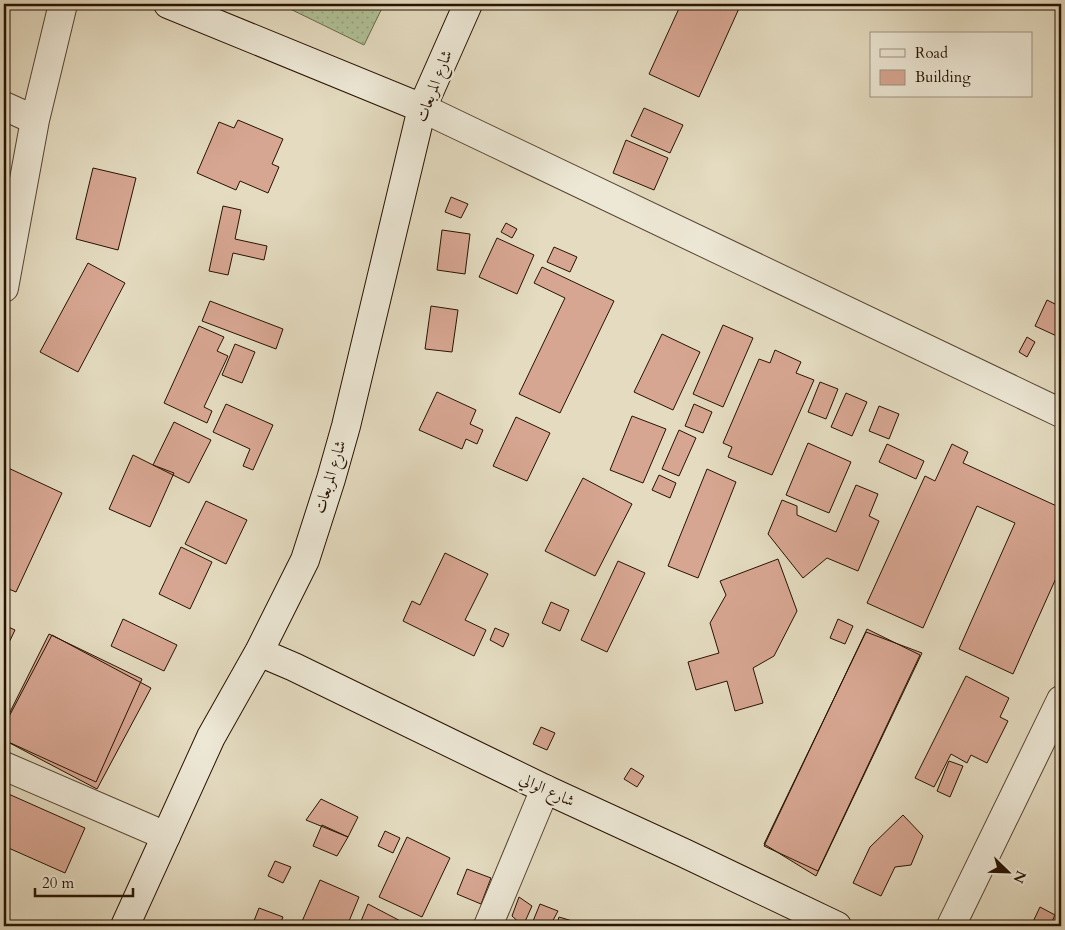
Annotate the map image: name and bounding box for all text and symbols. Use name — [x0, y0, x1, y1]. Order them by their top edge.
legend — [870, 32, 1032, 98]
text: Road — [915, 43, 948, 63]
street label: شارع المربعات — [410, 47, 460, 126]
text: Building — [915, 67, 971, 87]
street label: شارع المربعات — [308, 438, 353, 517]
street label: شارع الوالي — [515, 768, 578, 814]
north arrow — [982, 848, 1032, 898]
scale bar — [35, 865, 132, 897]
text: N — [1008, 868, 1031, 886]
text: 20 m — [42, 873, 74, 893]

